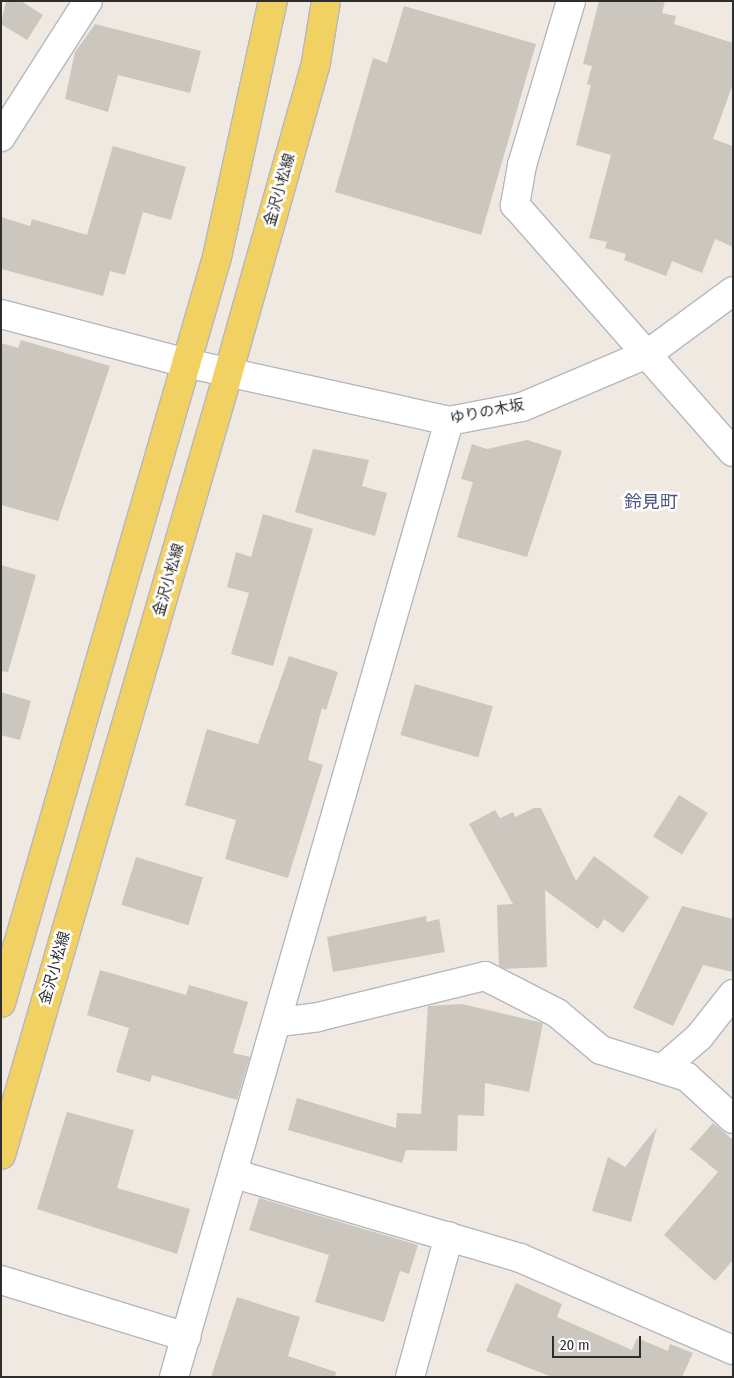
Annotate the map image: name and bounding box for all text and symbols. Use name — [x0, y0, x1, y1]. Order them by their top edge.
street label: 金沢小松線 — [261, 151, 299, 229]
street label: ゆりの木坂 — [448, 396, 526, 428]
district label: 鈴見町 — [624, 491, 678, 513]
street label: 金沢小松線 — [150, 541, 188, 619]
street label: 金沢小松線 — [36, 929, 74, 1007]
scale bar — [554, 1326, 643, 1358]
text: 20 m — [560, 1336, 590, 1354]

